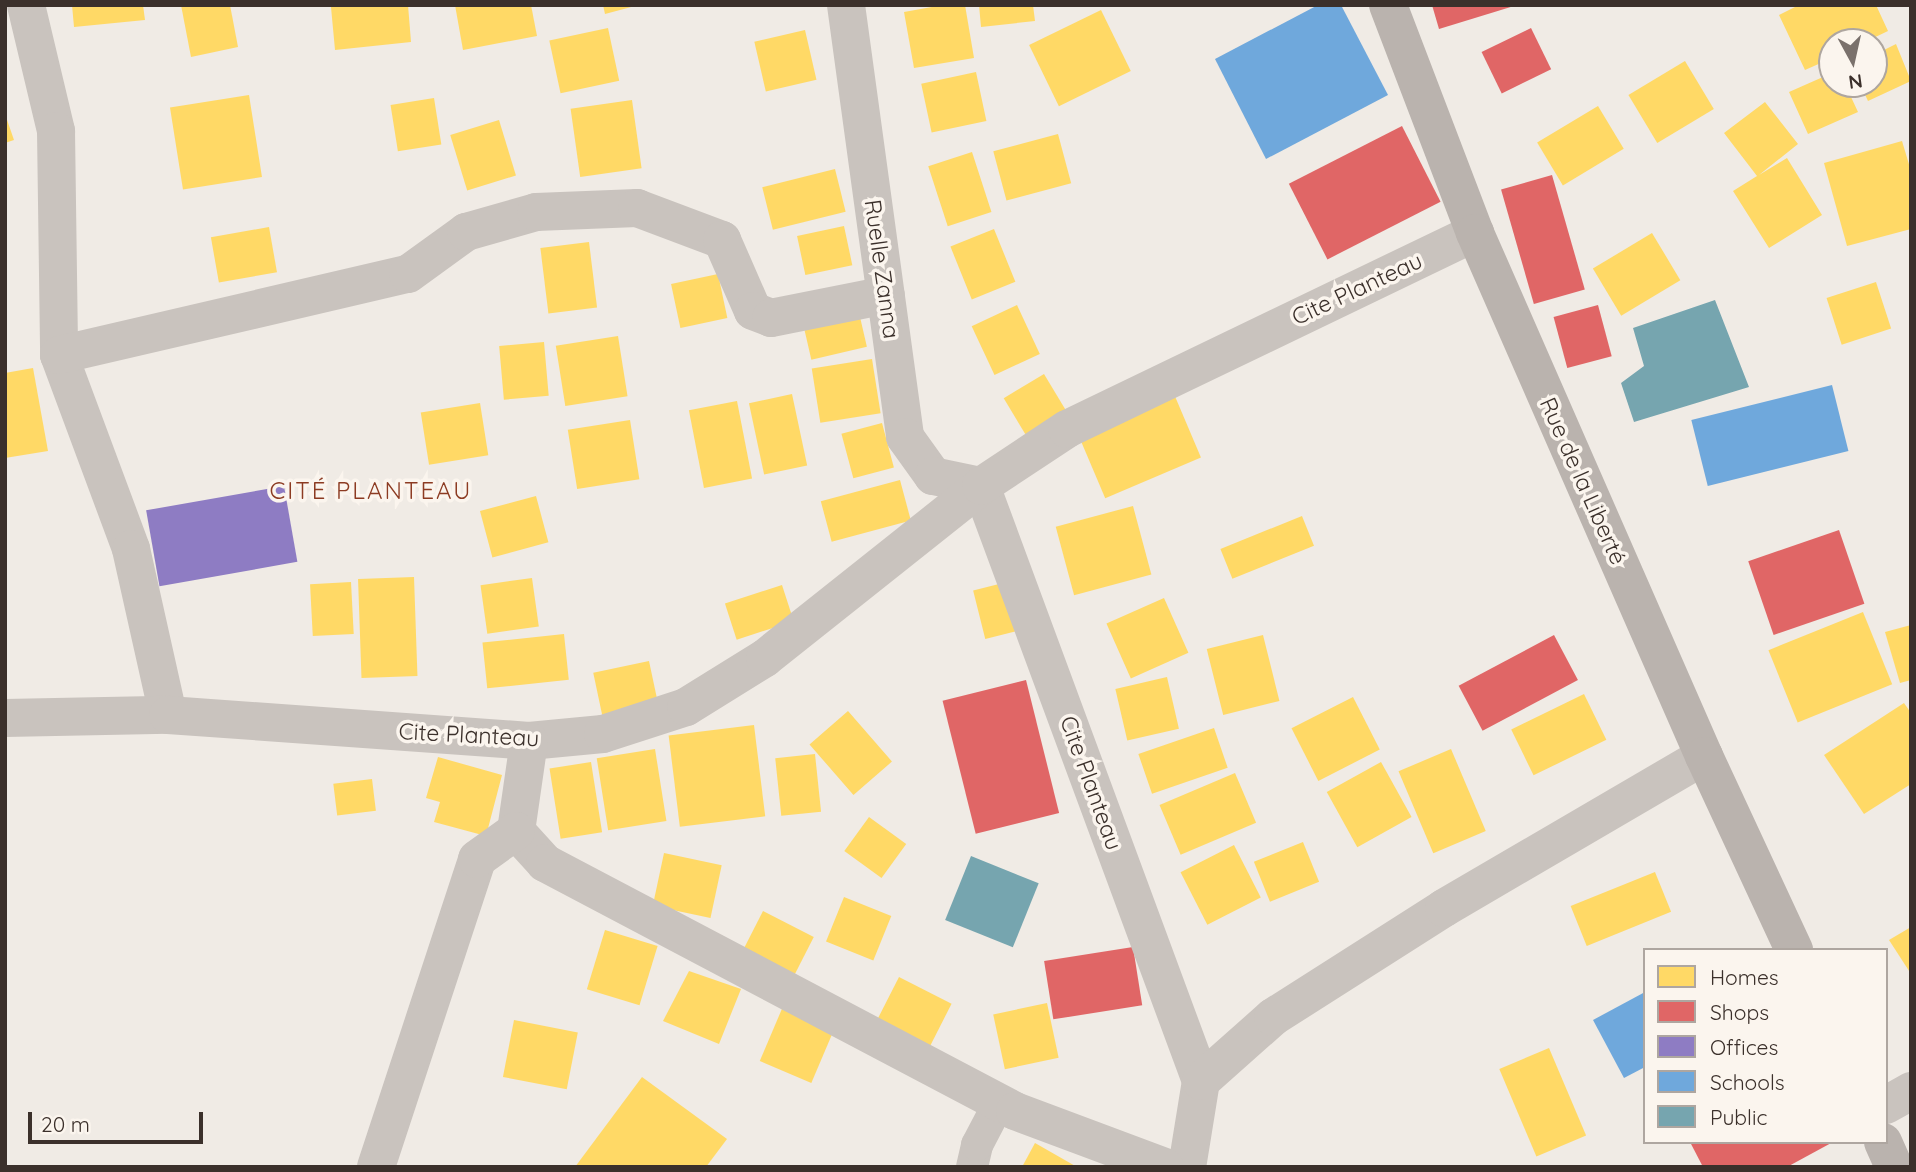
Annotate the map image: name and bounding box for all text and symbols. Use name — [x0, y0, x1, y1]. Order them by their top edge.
north arrow — [1818, 28, 1888, 98]
text: N — [1847, 69, 1864, 95]
street label: Ruelle Zanna — [859, 198, 905, 340]
street label: Cite Planteau — [1287, 247, 1427, 331]
street label: Rue de la Liberté — [1534, 393, 1632, 569]
district label: CITÉ PLANTEAU — [271, 477, 471, 505]
street label: Cite Planteau — [1054, 712, 1128, 854]
street label: Cite Planteau — [398, 718, 540, 752]
legend — [1643, 948, 1888, 1144]
text: Homes — [1710, 964, 1779, 990]
text: Shops — [1710, 999, 1769, 1025]
text: Offices — [1710, 1034, 1778, 1060]
text: Schools — [1710, 1069, 1785, 1095]
scale bar — [32, 1098, 206, 1142]
text: Public — [1710, 1104, 1767, 1130]
text: 20 m — [41, 1111, 90, 1137]

